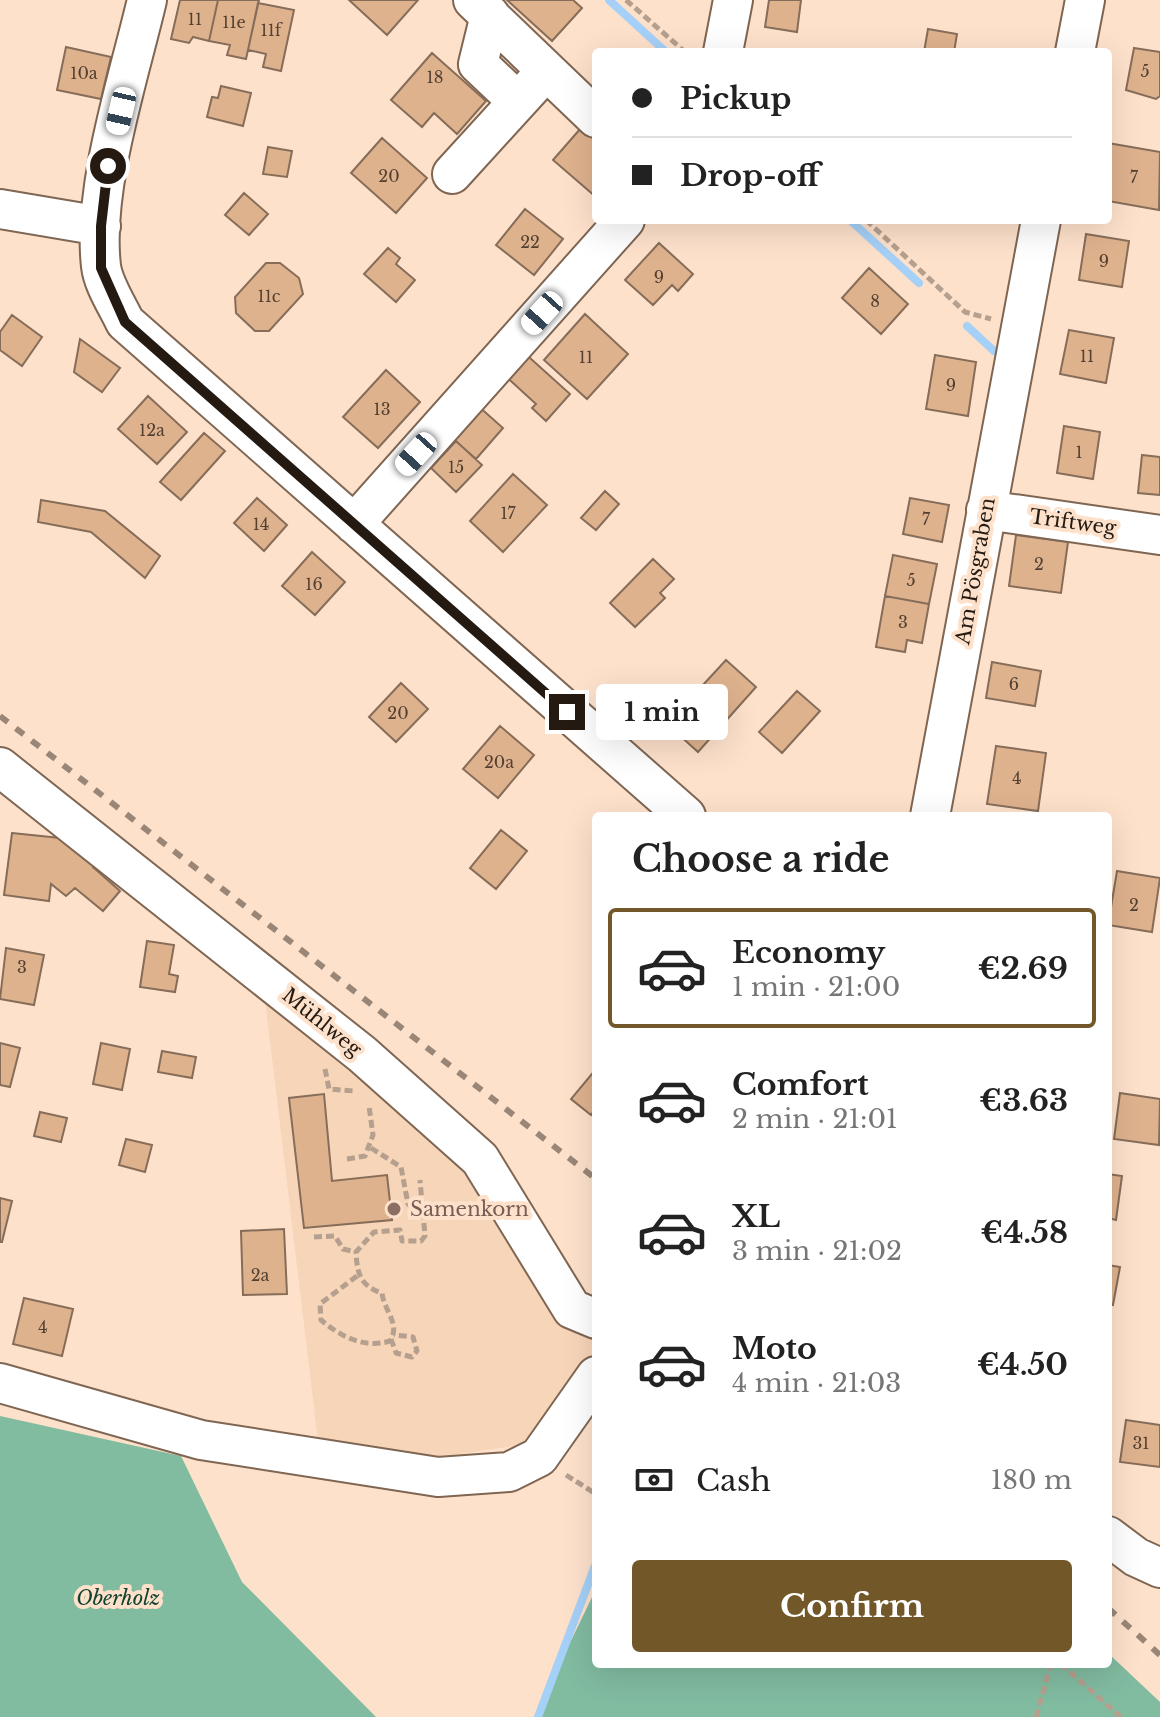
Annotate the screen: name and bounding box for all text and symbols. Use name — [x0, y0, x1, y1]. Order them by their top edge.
house number: 11 — [188, 9, 202, 29]
house number: 11e — [222, 12, 246, 32]
house number: 11f — [261, 20, 284, 40]
house number: 5 — [1140, 61, 1150, 81]
house number: 10a — [70, 63, 98, 83]
house number: 18 — [427, 67, 443, 87]
text: Pickup — [680, 80, 791, 117]
car — [104, 85, 138, 137]
route start — [90, 148, 126, 184]
text: Drop-off — [680, 157, 820, 194]
house number: 20 — [378, 166, 400, 186]
house number: 7 — [1130, 167, 1139, 187]
house number: 22 — [520, 232, 540, 252]
house number: 9 — [1099, 251, 1109, 271]
house number: 9 — [654, 267, 664, 287]
house number: 11c — [258, 286, 281, 306]
car — [517, 287, 567, 339]
house number: 8 — [870, 291, 880, 311]
house number: 11 — [1080, 346, 1094, 366]
house number: 11 — [579, 347, 593, 367]
house number: 9 — [946, 375, 956, 395]
house number: 13 — [374, 399, 391, 419]
house number: 12a — [139, 420, 165, 440]
car — [391, 428, 441, 480]
house number: 1 — [1075, 442, 1083, 462]
house number: 15 — [448, 457, 464, 477]
street label: Am Pösgraben — [950, 495, 1000, 647]
house number: 17 — [500, 503, 517, 523]
street label: Triftweg — [1028, 504, 1119, 540]
house number: 7 — [922, 509, 931, 529]
house number: 14 — [253, 514, 269, 534]
house number: 2 — [1034, 554, 1044, 574]
house number: 5 — [906, 570, 916, 590]
house number: 16 — [305, 574, 323, 594]
house number: 3 — [898, 612, 908, 632]
house number: 6 — [1009, 674, 1019, 694]
callout: 1 min — [595, 684, 727, 740]
route end — [549, 694, 585, 730]
text: 1 min — [624, 696, 700, 728]
house number: 20 — [387, 703, 409, 723]
house number: 20a — [484, 752, 514, 772]
house number: 4 — [1012, 768, 1022, 788]
text: Choose a ride — [632, 837, 889, 882]
house number: 2 — [1129, 895, 1139, 915]
icon: car — [636, 932, 708, 1004]
text: Economy — [732, 934, 885, 971]
text: €2.69 — [978, 950, 1068, 987]
house number: 3 — [17, 957, 27, 977]
text: 1 min · 21:00 — [732, 971, 900, 1003]
street label: Mühlweg — [277, 983, 367, 1062]
icon: car — [636, 1064, 708, 1136]
text: Comfort — [732, 1066, 869, 1103]
text: €3.63 — [979, 1082, 1068, 1119]
text: 2 min · 21:01 — [732, 1103, 898, 1135]
icon: car — [636, 1196, 708, 1268]
place label: Samenkorn — [410, 1197, 529, 1221]
text: XL — [732, 1198, 780, 1235]
marker: Samenkorn — [385, 1200, 403, 1218]
text: €4.58 — [981, 1214, 1068, 1251]
text: 3 min · 21:02 — [732, 1235, 902, 1267]
house number: 2a — [251, 1265, 269, 1285]
house number: 4 — [38, 1317, 48, 1337]
icon: car — [636, 1328, 708, 1400]
text: Moto — [732, 1330, 817, 1367]
text: €4.50 — [977, 1346, 1068, 1383]
text: 4 min · 21:03 — [732, 1367, 901, 1399]
house number: 31 — [1133, 1433, 1150, 1453]
icon: cash — [632, 1458, 676, 1502]
text: Cash — [696, 1462, 771, 1499]
text: 180 m — [991, 1464, 1072, 1496]
button: Confirm — [632, 1560, 1072, 1652]
park label: Oberholz — [76, 1586, 160, 1610]

